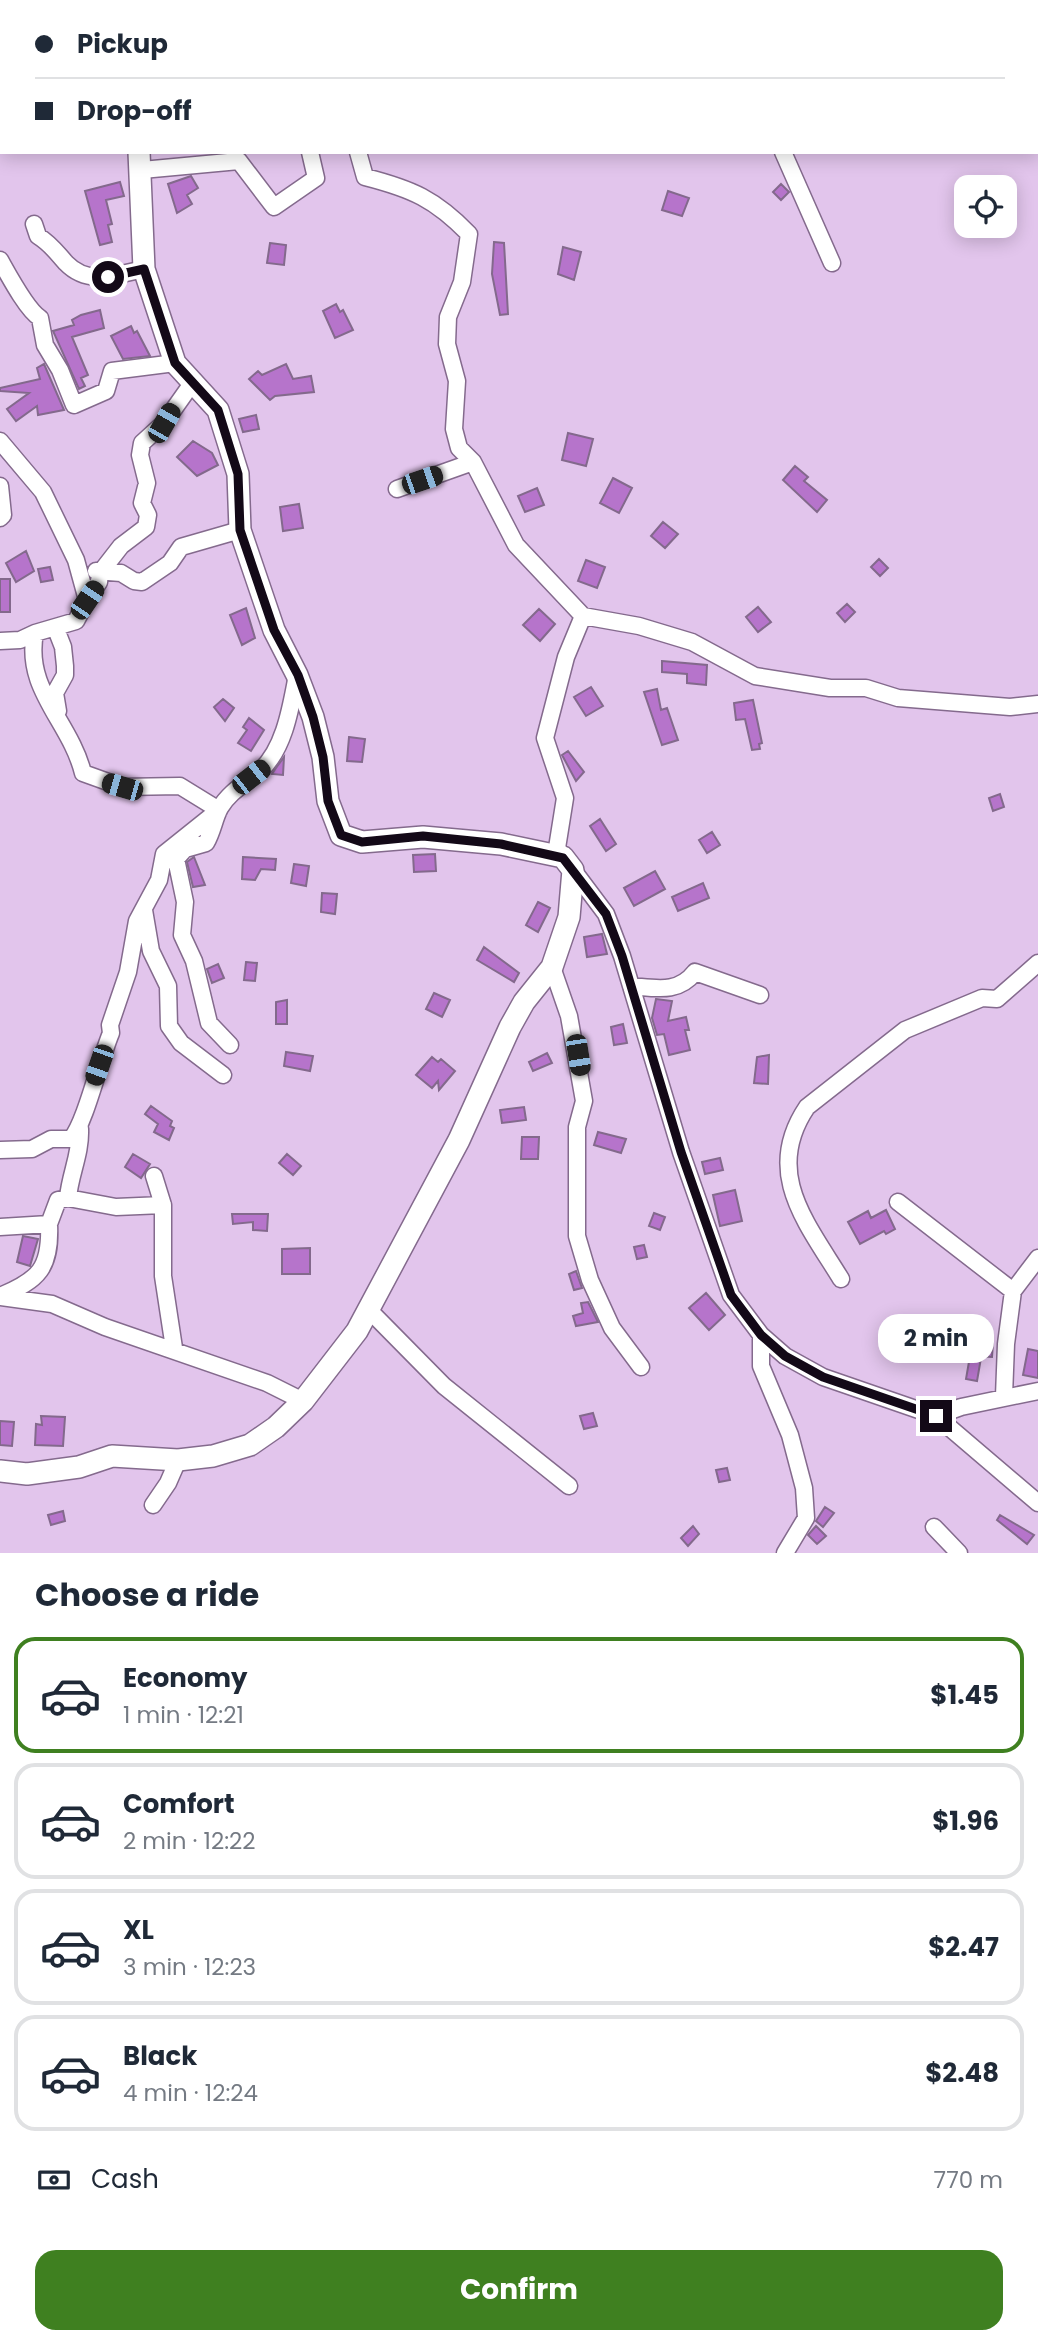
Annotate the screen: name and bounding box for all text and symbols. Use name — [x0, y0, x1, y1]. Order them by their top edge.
text: Pickup — [77, 26, 168, 62]
text: Drop-off — [77, 93, 192, 129]
map controls — [954, 175, 1017, 238]
button: locate — [954, 175, 1017, 238]
route start — [92, 261, 124, 293]
car — [145, 400, 184, 446]
car — [399, 463, 446, 497]
car — [67, 577, 108, 623]
car — [228, 756, 275, 798]
car — [99, 771, 146, 803]
car — [565, 1033, 592, 1077]
car — [83, 1042, 116, 1088]
callout: 2 min — [878, 1314, 994, 1364]
text: 2 min — [904, 1322, 968, 1354]
route end — [920, 1400, 952, 1432]
text: Choose a ride — [35, 1572, 259, 1617]
text: Economy — [123, 1660, 247, 1696]
icon: car — [39, 1664, 102, 1727]
text: $1.45 — [930, 1677, 999, 1713]
text: 1 min · 12:21 — [123, 1699, 244, 1731]
text: Comfort — [123, 1786, 235, 1822]
icon: car — [39, 1790, 102, 1853]
text: $1.96 — [932, 1803, 999, 1839]
text: 2 min · 12:22 — [123, 1825, 256, 1857]
text: XL — [123, 1912, 154, 1948]
icon: car — [39, 1916, 102, 1979]
text: $2.47 — [928, 1929, 999, 1965]
text: 3 min · 12:23 — [123, 1951, 256, 1983]
text: Black — [123, 2038, 197, 2074]
icon: car — [39, 2042, 102, 2105]
text: $2.48 — [925, 2055, 999, 2091]
text: 4 min · 12:24 — [123, 2077, 258, 2109]
icon: cash — [35, 2161, 73, 2199]
text: Cash — [91, 2161, 159, 2197]
text: 770 m — [934, 2164, 1003, 2196]
button: Confirm — [35, 2250, 1003, 2330]

